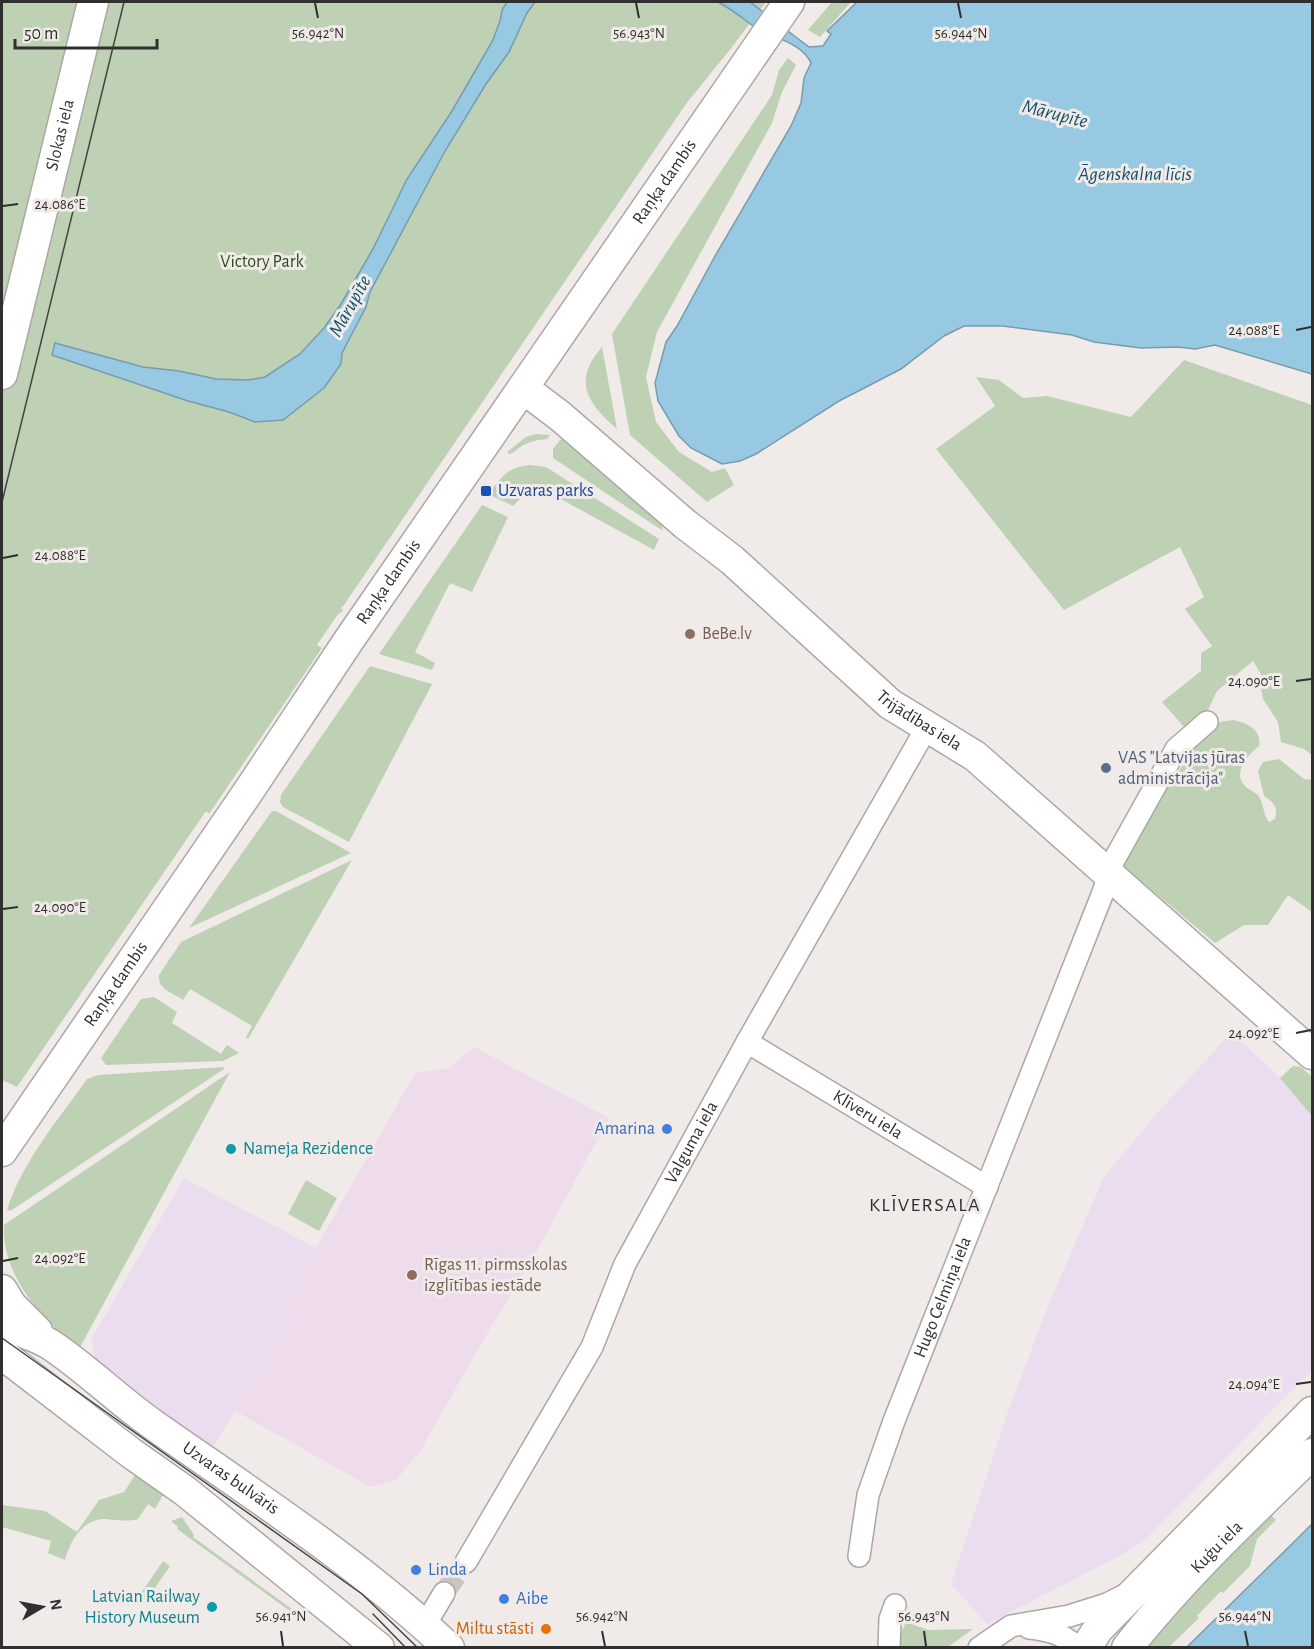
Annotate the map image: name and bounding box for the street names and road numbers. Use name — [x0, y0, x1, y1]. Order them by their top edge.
street label: Slokas iela — [43, 97, 78, 173]
street label: Raņķa dambis — [629, 136, 700, 228]
street label: Raņķa dambis — [354, 537, 424, 628]
street label: Trijādības iela — [873, 687, 965, 755]
street label: Raņķa dambis — [81, 939, 151, 1030]
street label: Klīveru iela — [830, 1087, 906, 1143]
street label: Valguma iela — [662, 1098, 721, 1187]
street label: Hugo Celmiņa iela — [911, 1234, 975, 1360]
street label: Uzvaras bulvāris — [179, 1439, 282, 1518]
street label: Kuģu iela — [1188, 1518, 1246, 1577]

